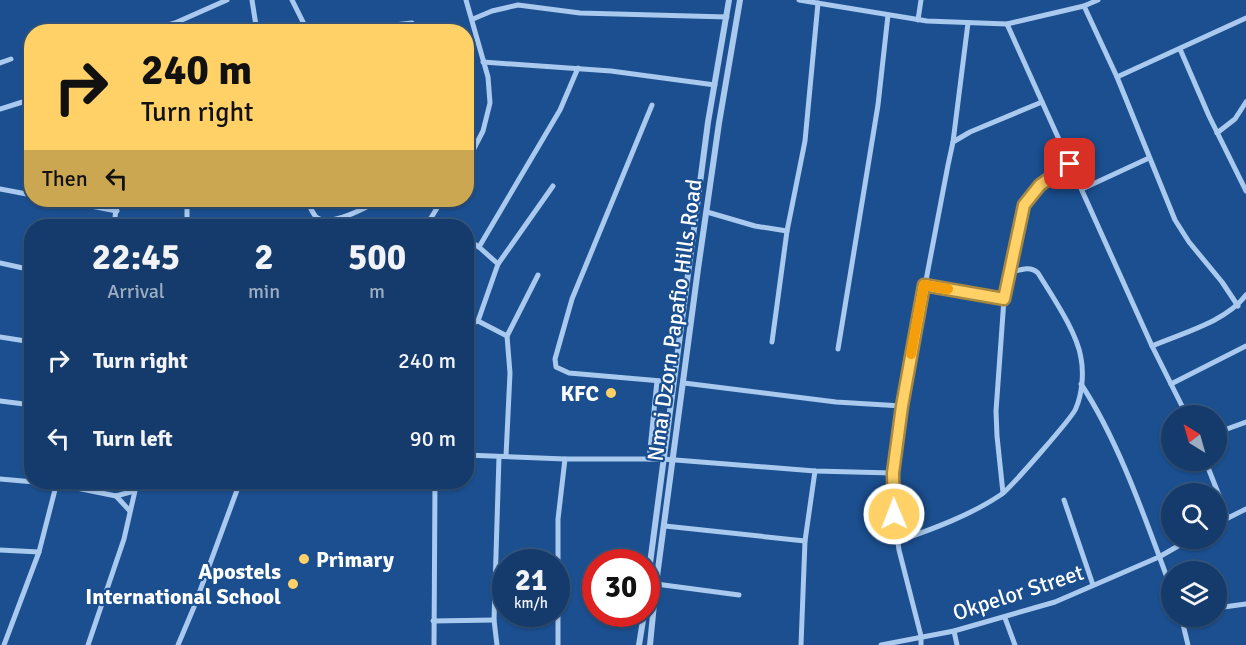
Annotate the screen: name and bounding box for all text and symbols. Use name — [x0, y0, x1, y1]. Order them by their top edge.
text: 240 m — [141, 45, 252, 96]
icon: right — [42, 48, 120, 126]
text: Turn right — [141, 96, 254, 129]
pin — [1044, 138, 1095, 189]
icon: arrive — [1053, 147, 1086, 180]
icon: left — [100, 162, 133, 195]
text: Then — [42, 165, 88, 192]
street label: Nmai Dzorn Papafio Hills Road — [641, 177, 708, 463]
text: 22:45 — [92, 235, 180, 280]
text: 2 — [254, 235, 274, 280]
text: 500 — [348, 235, 406, 280]
text: Arrival — [107, 279, 165, 304]
text: min — [248, 279, 280, 304]
text: m — [369, 279, 385, 304]
icon: right — [42, 344, 75, 377]
text: Turn right — [93, 347, 188, 374]
text: 240 m — [398, 347, 456, 374]
place label: KFC — [560, 380, 599, 407]
marker: KFC — [604, 386, 618, 400]
north arrow — [1161, 405, 1227, 471]
map controls — [1161, 405, 1227, 627]
icon: left — [42, 422, 75, 455]
text: Turn left — [93, 425, 173, 452]
text: 90 m — [410, 425, 456, 452]
position arrow — [862, 482, 926, 546]
button: search — [1161, 483, 1227, 549]
place label: Primary — [316, 546, 394, 573]
speed limit sign: 30 — [582, 549, 660, 627]
marker: Primary — [297, 552, 311, 566]
place label: Apostels International School — [85, 558, 281, 610]
street label: Okpelor Street — [949, 559, 1087, 626]
button: layers — [1161, 561, 1227, 627]
text: 21 — [515, 562, 547, 599]
marker: Apostels International School — [286, 577, 300, 591]
text: km/h — [514, 594, 548, 612]

